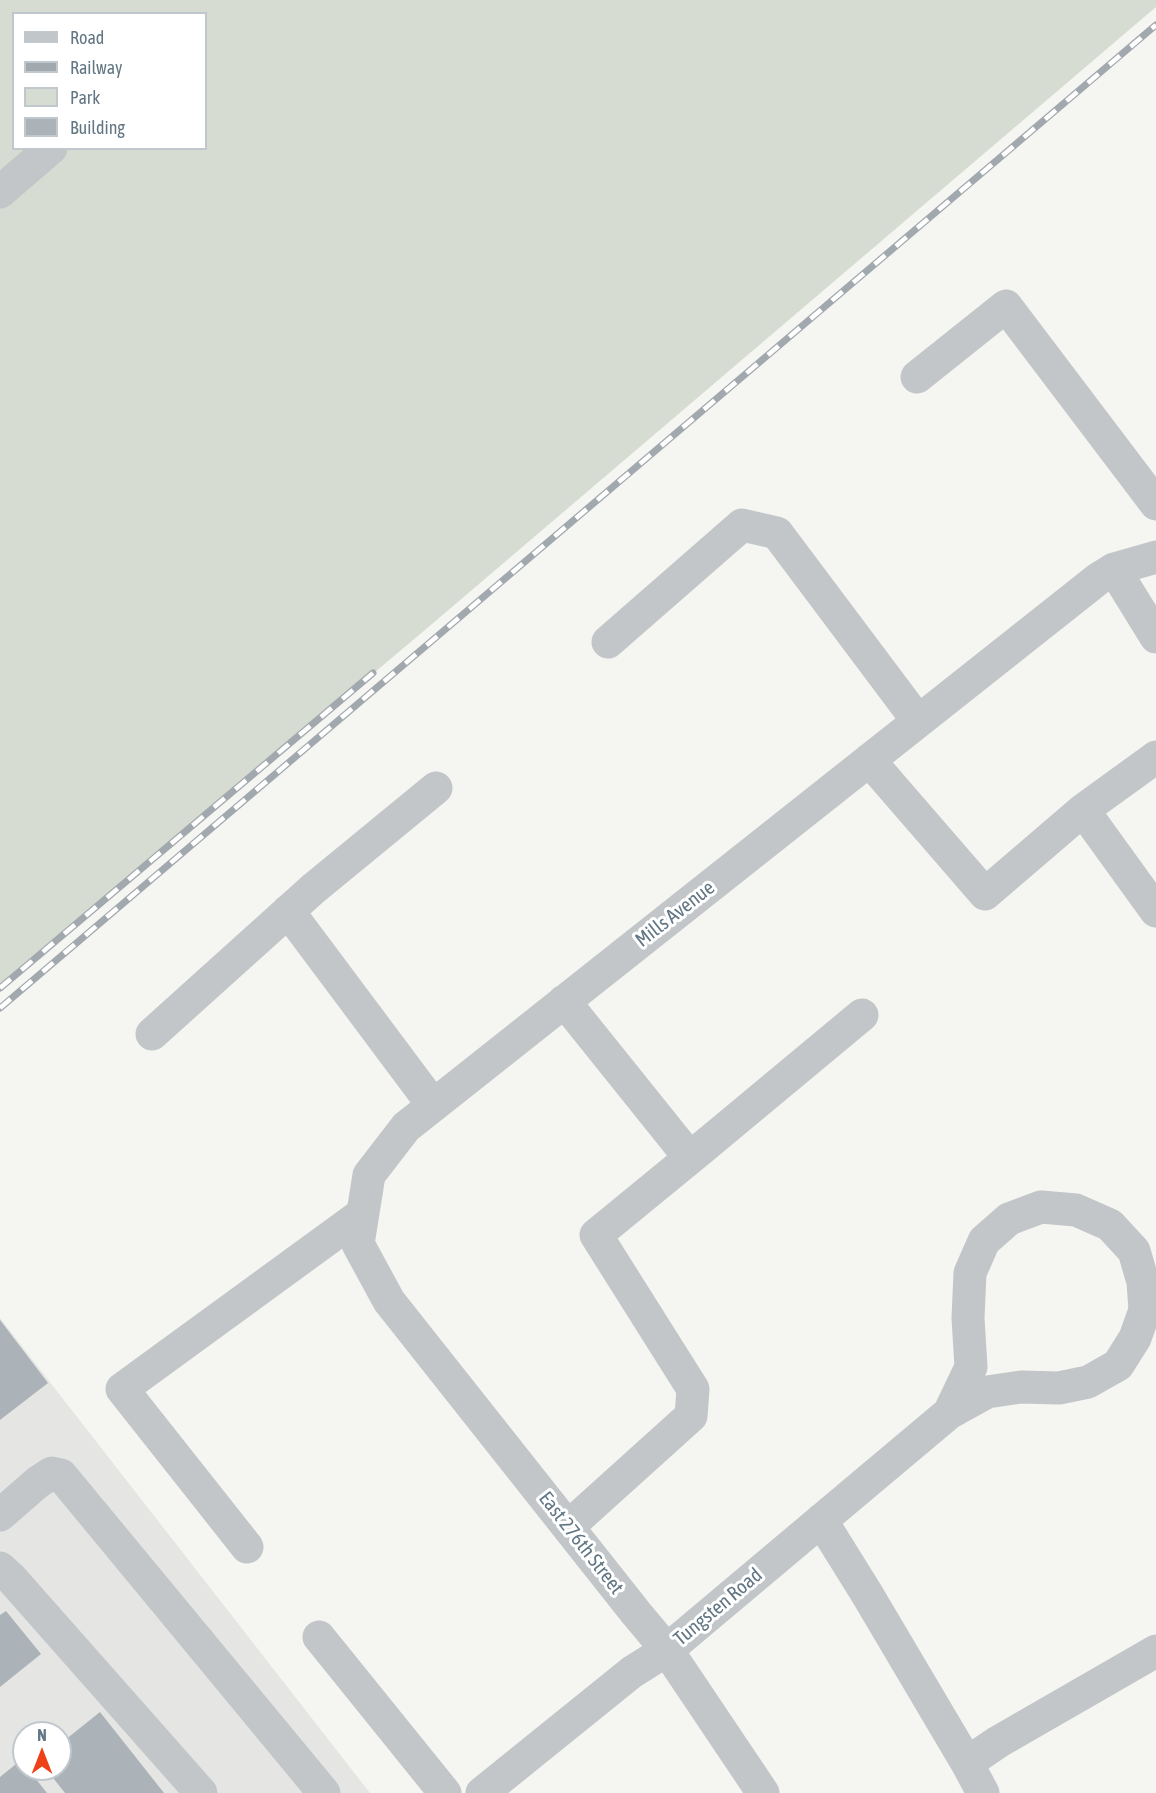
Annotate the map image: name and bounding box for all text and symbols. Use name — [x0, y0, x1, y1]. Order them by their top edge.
legend — [12, 12, 207, 150]
text: Road — [70, 27, 104, 48]
text: Railway — [70, 57, 122, 78]
text: Park — [70, 87, 100, 108]
text: Building — [70, 117, 125, 138]
street label: Mills Avenue — [631, 876, 719, 952]
street label: East 276th Street — [533, 1487, 629, 1599]
street label: Tungsten Road — [669, 1563, 767, 1651]
north arrow — [12, 1721, 72, 1781]
text: N — [37, 1726, 47, 1744]

